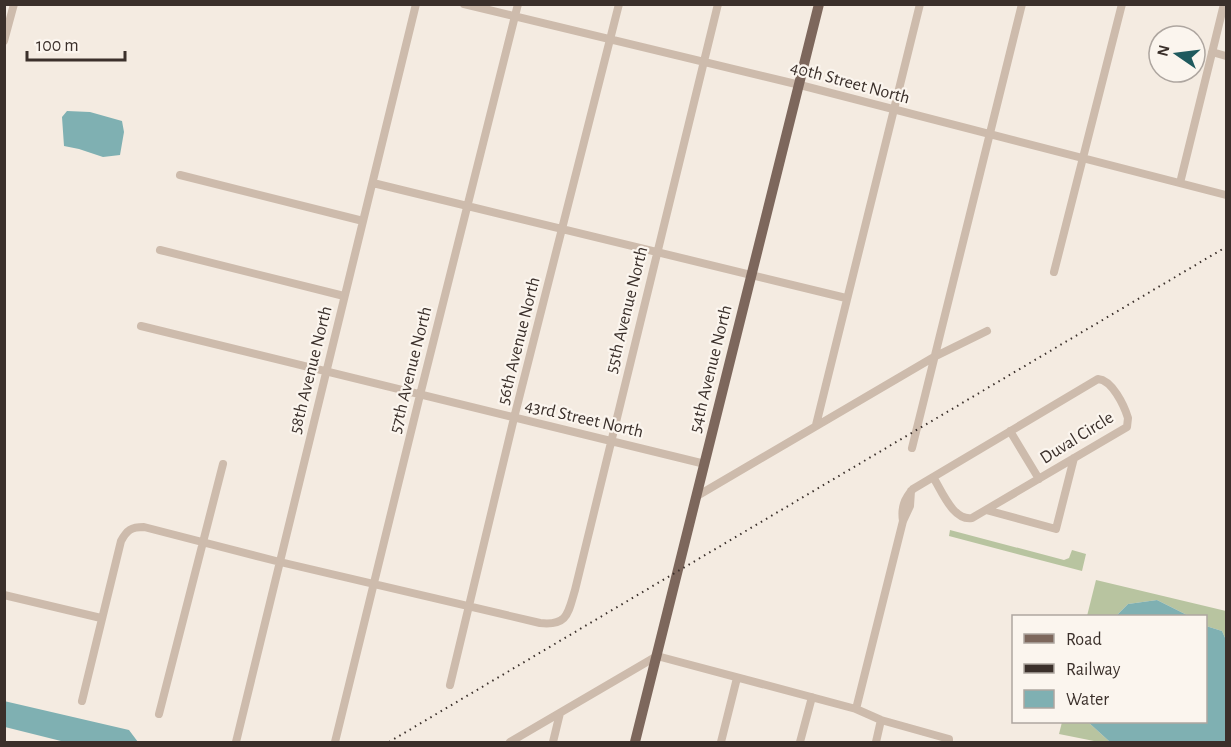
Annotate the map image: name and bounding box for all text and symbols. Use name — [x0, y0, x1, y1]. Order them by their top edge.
scale bar — [27, 24, 124, 62]
north arrow — [1147, 24, 1207, 84]
text: 100 m — [36, 37, 79, 55]
text: N — [1154, 43, 1173, 58]
street label: 40th Street North — [788, 58, 912, 108]
street label: 55th Avenue North — [603, 245, 651, 375]
street label: 56th Avenue North — [494, 275, 544, 407]
street label: 54th Avenue North — [686, 303, 736, 435]
street label: 58th Avenue North — [286, 304, 336, 436]
street label: 57th Avenue North — [387, 305, 435, 435]
street label: 43rd Street North — [523, 397, 645, 441]
street label: Duval Circle — [1037, 408, 1117, 468]
legend — [1012, 615, 1207, 723]
text: Road — [1066, 631, 1102, 649]
text: Railway — [1066, 661, 1121, 679]
text: Water — [1066, 691, 1109, 709]

